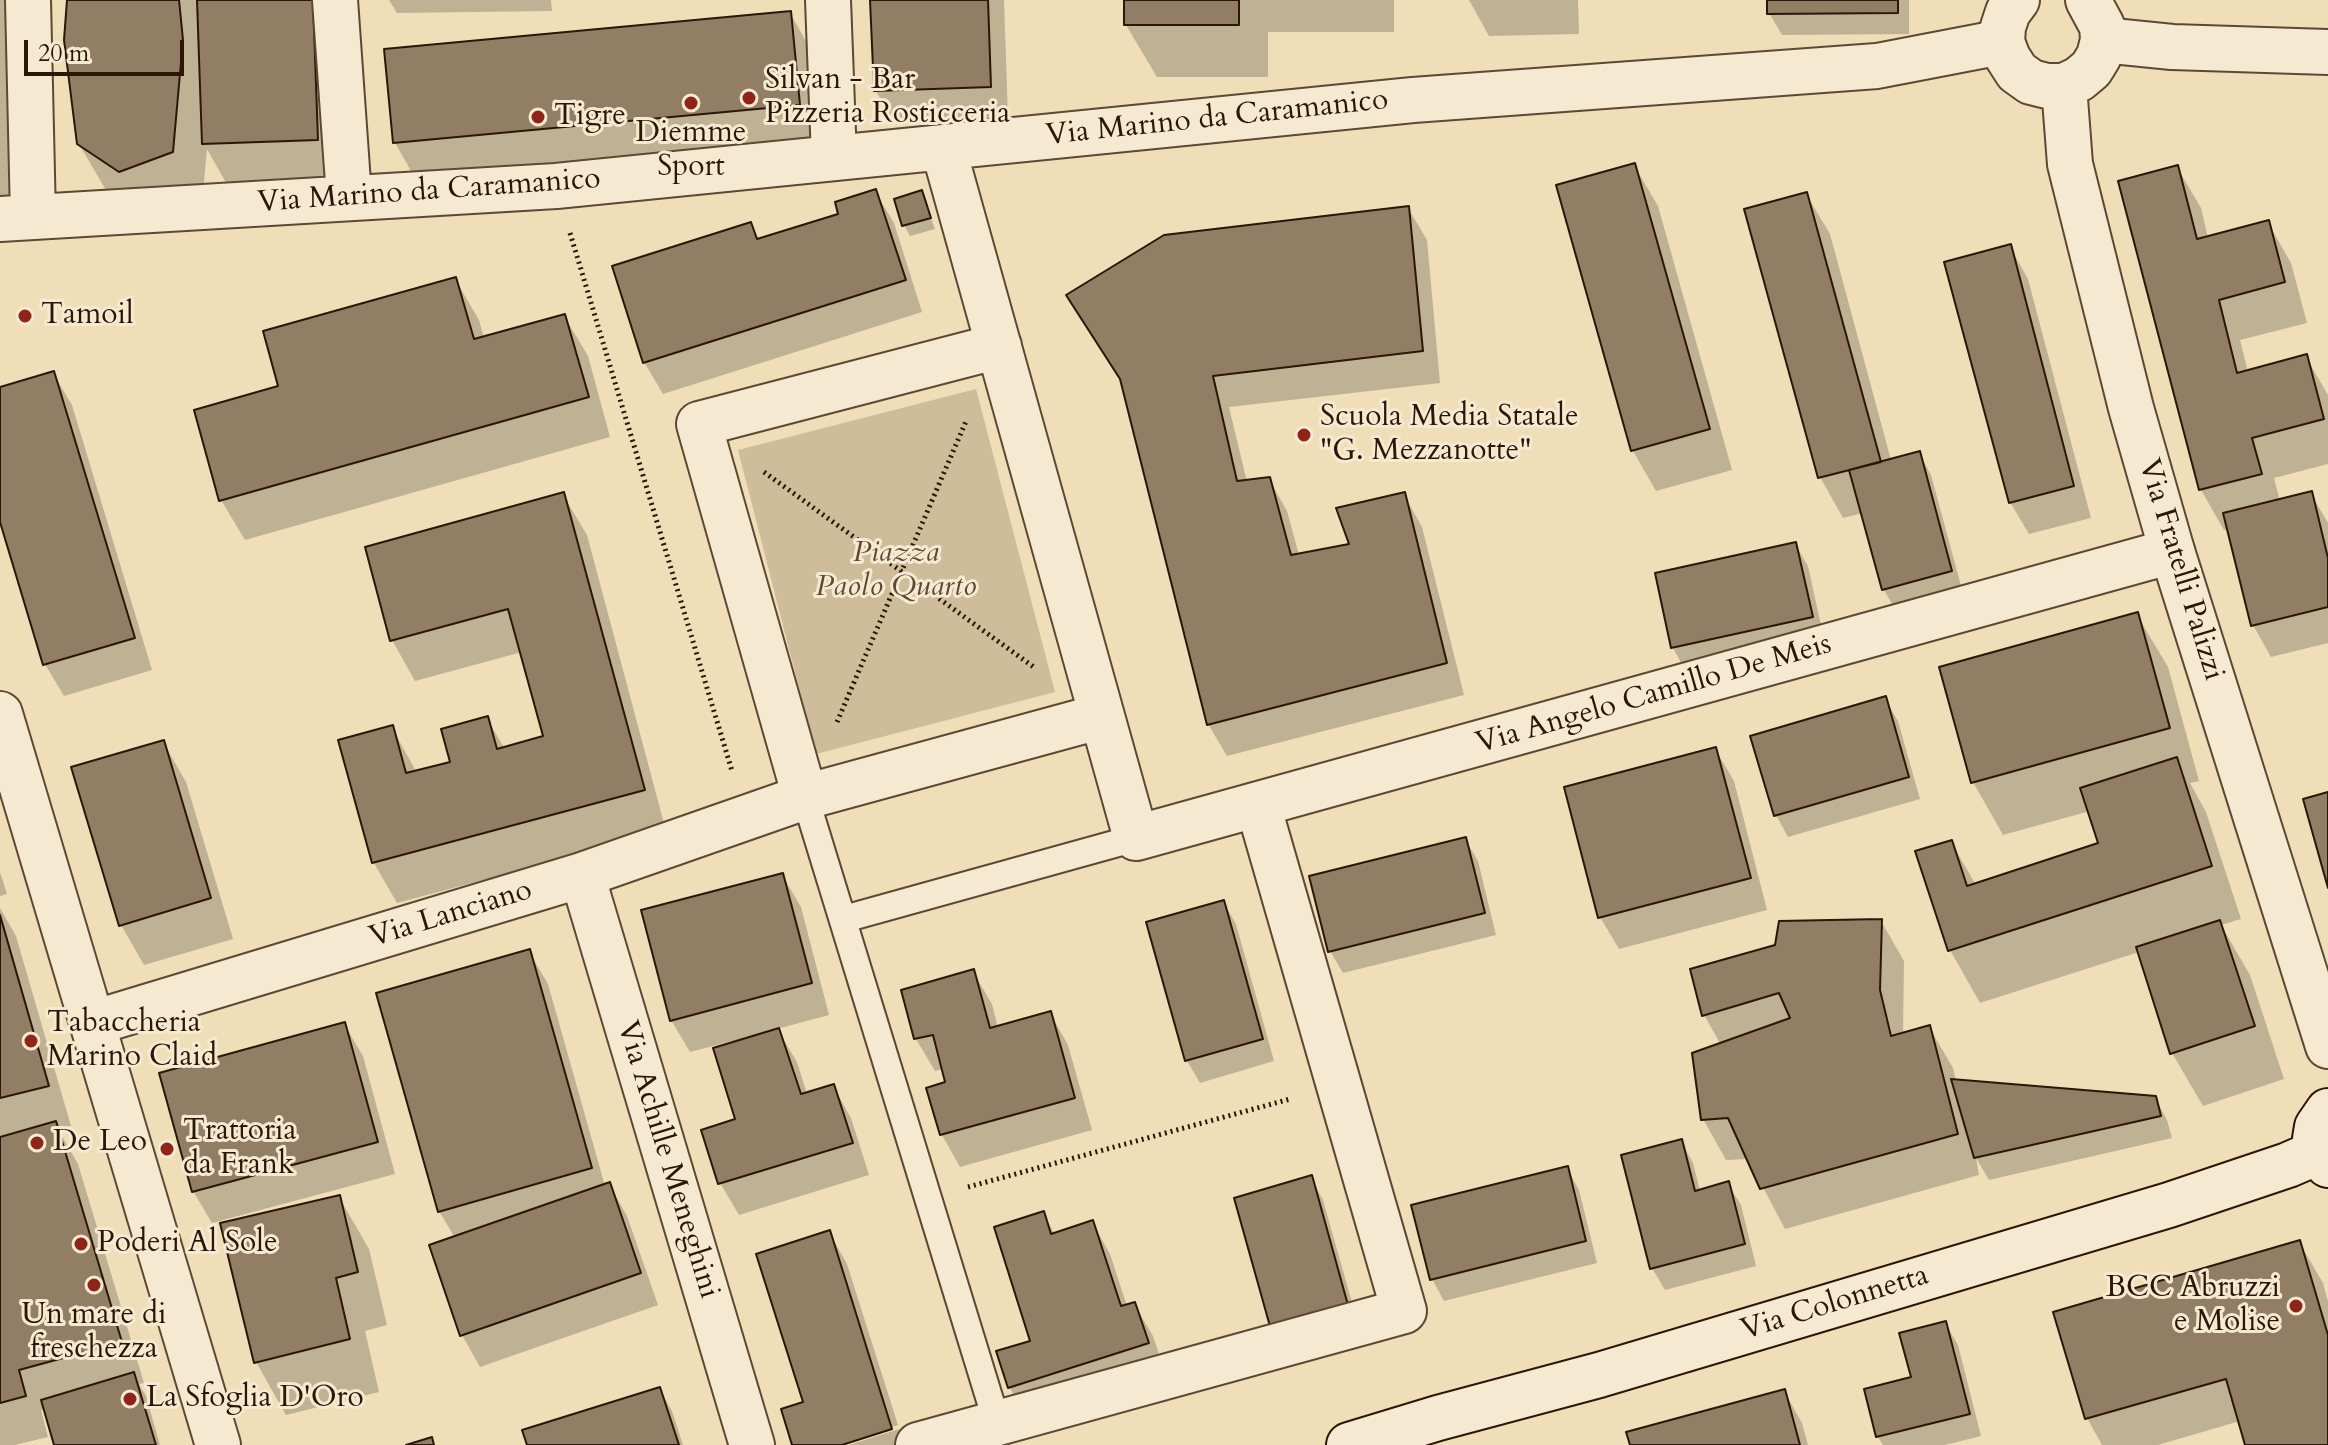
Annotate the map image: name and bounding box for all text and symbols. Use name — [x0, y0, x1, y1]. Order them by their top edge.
scale bar — [28, 24, 188, 74]
text: 20 m — [38, 37, 89, 70]
place label: Silvan - Bar Pizzeria Rosticceria — [765, 63, 1010, 134]
street label: Via Marino da Caramanico — [1044, 83, 1390, 155]
marker: Silvan - Bar Pizzeria Rosticceria — [740, 89, 758, 107]
marker: Diemme Sport — [682, 94, 700, 112]
place label: Tigre — [554, 99, 626, 135]
marker: Tigre — [529, 108, 547, 126]
place label: Diemme Sport — [636, 116, 746, 186]
street label: Via Marino da Caramanico — [256, 162, 602, 222]
place label: Tamoil — [41, 298, 134, 334]
marker: Tamoil — [16, 307, 34, 325]
place label: Scuola Media Statale "G. Mezzanotte" — [1320, 400, 1579, 470]
marker: Scuola Media Statale "G. Mezzanotte" — [1295, 426, 1313, 444]
street label: Via Fratelli Palizzi — [2129, 455, 2231, 685]
park label: Piazza Paolo Quarto — [816, 536, 976, 606]
street label: Via Angelo Camillo De Meis — [1472, 627, 1836, 763]
street label: Via Lanciano — [365, 873, 537, 957]
place label: Tabaccheria Marino Claid — [47, 1006, 217, 1076]
street label: Via Achille Meneghini — [608, 1017, 726, 1303]
marker: Tabaccheria Marino Claid — [22, 1032, 40, 1050]
place label: Trattoria da Frank — [183, 1114, 296, 1184]
place label: De Leo — [53, 1125, 147, 1161]
marker: De Leo — [28, 1134, 46, 1152]
marker: Trattoria da Frank — [158, 1140, 176, 1158]
place label: Poderi Al Sole — [97, 1226, 278, 1262]
marker: Poderi Al Sole — [72, 1235, 90, 1253]
street label: Via Colonnetta — [1737, 1258, 1933, 1350]
place label: BCC Abruzzi e Molise — [2106, 1271, 2280, 1342]
marker: Un mare di freschezza — [85, 1276, 103, 1294]
marker: BCC Abruzzi e Molise — [2287, 1297, 2305, 1315]
place label: Un mare di freschezza — [22, 1298, 166, 1368]
place label: La Sfoglia D'Oro — [146, 1381, 364, 1417]
marker: La Sfoglia D'Oro — [121, 1390, 139, 1408]

